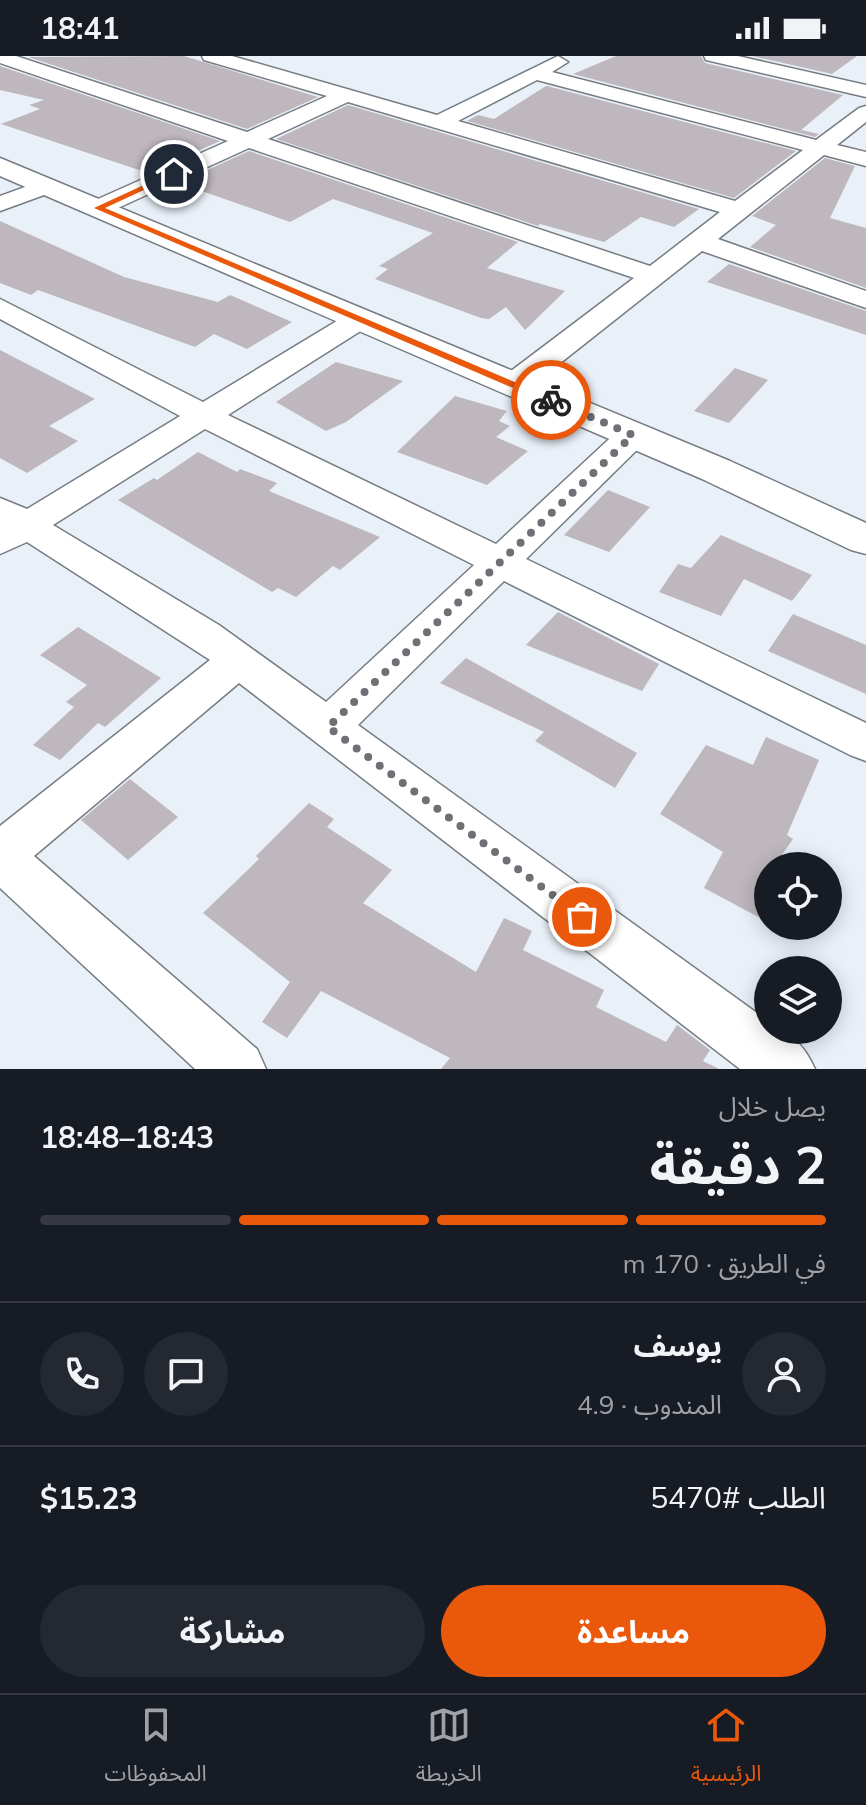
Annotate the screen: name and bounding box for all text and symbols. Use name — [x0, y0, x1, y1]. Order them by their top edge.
text: 18:41 — [40, 9, 119, 47]
pin — [140, 140, 208, 208]
icon: home — [152, 152, 196, 196]
courier — [511, 360, 591, 440]
icon: bike — [529, 378, 573, 422]
map controls — [754, 852, 842, 1044]
button: locate — [754, 852, 842, 940]
pin — [548, 883, 616, 951]
icon: bag — [560, 895, 604, 939]
button: layers — [754, 956, 842, 1044]
text: يصل خلال — [719, 1090, 826, 1123]
text: 18:43–18:48 — [40, 1118, 214, 1156]
text: 2 دقيقة — [650, 1132, 826, 1197]
text: في الطريق · 170 m — [623, 1247, 826, 1280]
text: يوسف — [634, 1326, 722, 1364]
button: phone — [40, 1332, 124, 1416]
button: chat — [144, 1332, 228, 1416]
button: person — [742, 1332, 826, 1416]
text: المندوب · 4.9 — [577, 1388, 722, 1421]
text: الطلب #5470 — [650, 1478, 826, 1516]
text: $15.23 — [40, 1479, 137, 1517]
button: مشاركة — [40, 1585, 425, 1677]
button: مساعدة — [441, 1585, 826, 1677]
tab: المحفوظات — [105, 1703, 207, 1797]
tab: الخريطة — [416, 1703, 482, 1797]
tab: الرئيسية — [691, 1703, 761, 1797]

